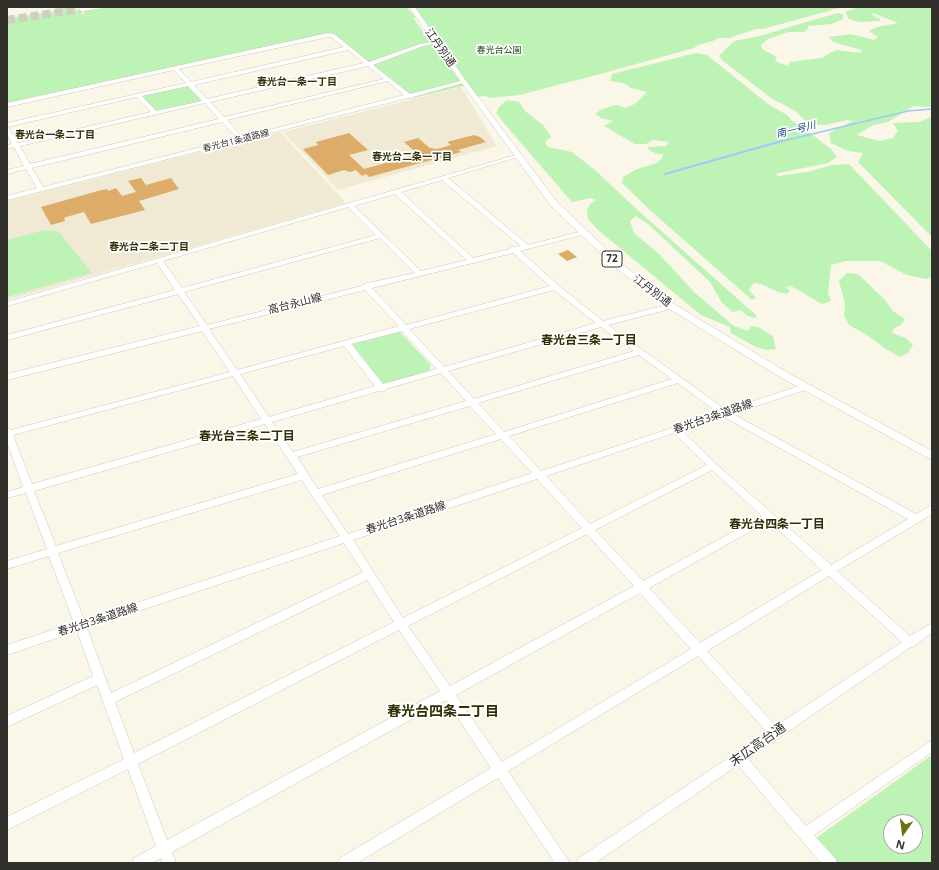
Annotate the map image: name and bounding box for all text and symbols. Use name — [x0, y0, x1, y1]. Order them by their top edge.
street label: 江丹別通 — [422, 26, 458, 70]
park label: 春光台公園 — [477, 45, 521, 55]
district label: 春光台一条一丁目 — [257, 76, 337, 88]
water label: 南一号川 — [775, 119, 817, 141]
street label: 春光台1条道路線 — [202, 128, 270, 154]
district label: 春光台一条二丁目 — [15, 129, 95, 141]
district label: 春光台二条一丁目 — [372, 151, 452, 163]
district label: 春光台二条二丁目 — [109, 241, 189, 253]
road number: 72 — [602, 251, 622, 267]
street label: 江丹別通 — [630, 272, 674, 310]
street label: 高台永山線 — [267, 291, 323, 317]
district label: 春光台三条一丁目 — [541, 334, 637, 348]
street label: 春光台3条道路線 — [671, 397, 755, 437]
district label: 春光台三条二丁目 — [199, 430, 295, 444]
street label: 春光台3条道路線 — [364, 499, 448, 537]
district label: 春光台四条一丁目 — [729, 518, 825, 532]
street label: 春光台3条道路線 — [56, 601, 140, 639]
district label: 春光台四条二丁目 — [387, 704, 499, 720]
street label: 末広高台通 — [727, 720, 789, 770]
north arrow — [883, 814, 923, 854]
text: N — [894, 837, 906, 854]

